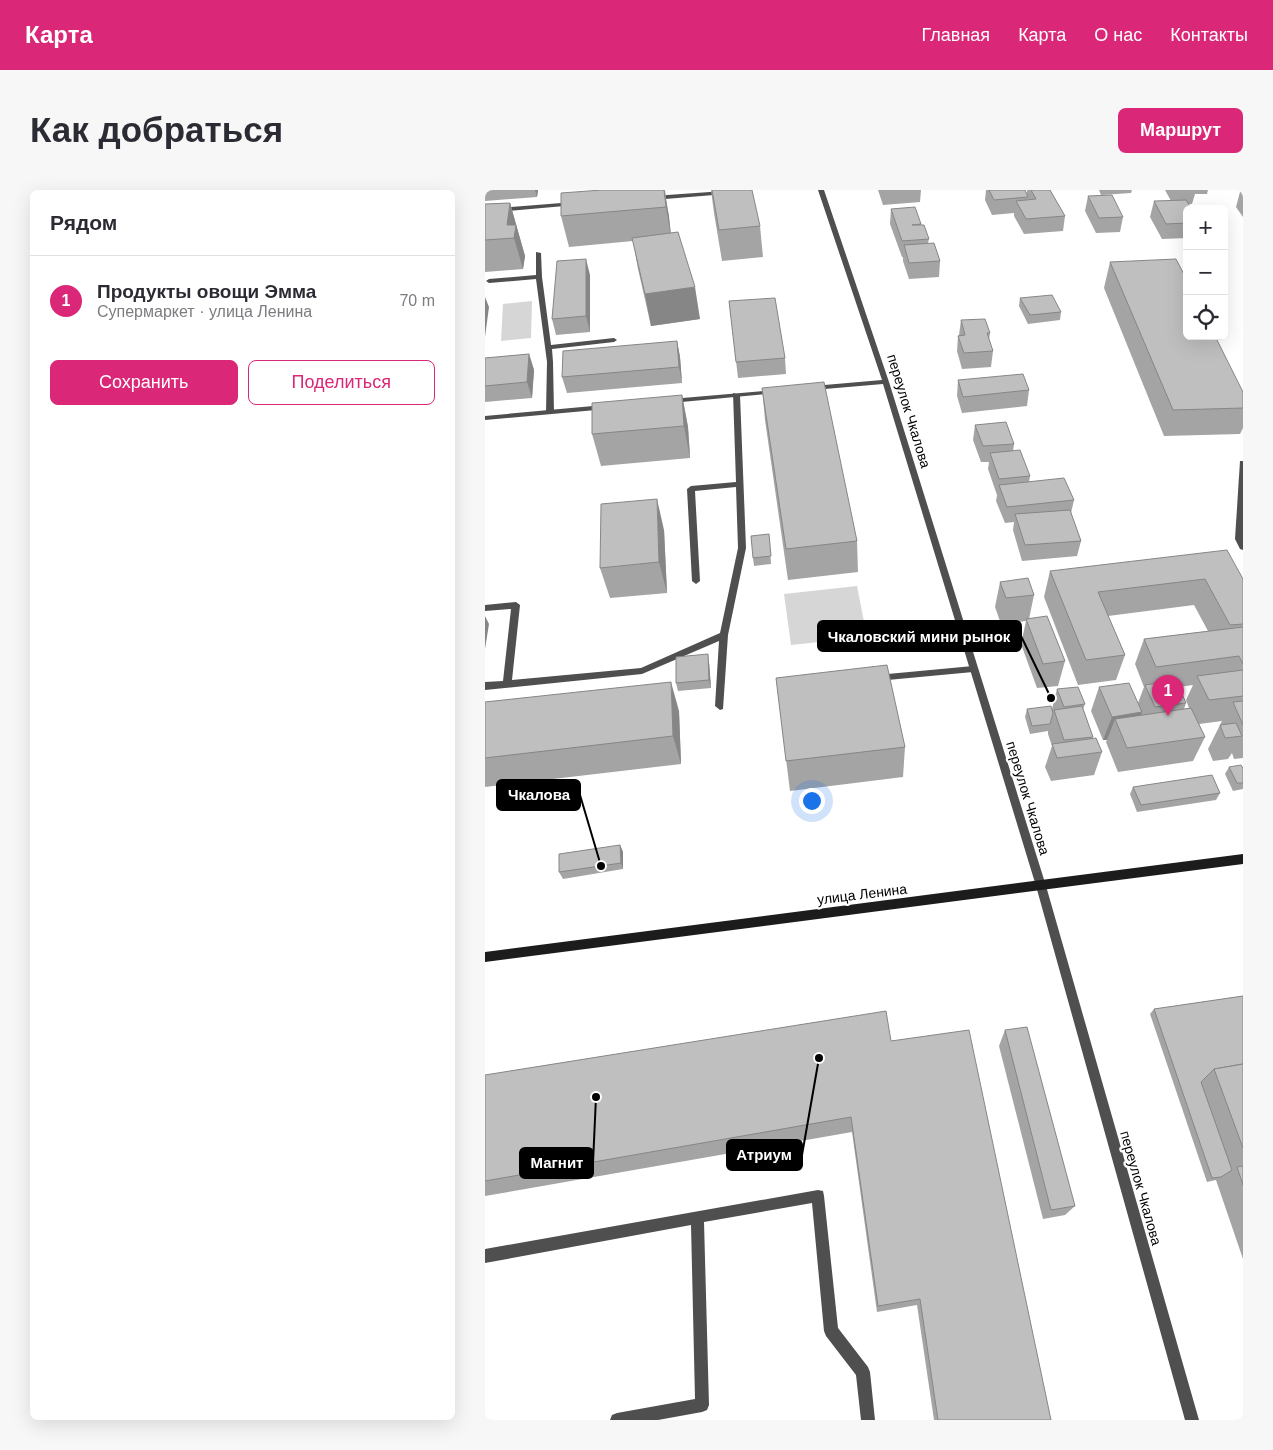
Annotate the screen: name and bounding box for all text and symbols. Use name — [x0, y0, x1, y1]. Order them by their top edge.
text: Карта — [25, 21, 93, 48]
text: Главная — [922, 25, 990, 45]
text: Карта — [1018, 25, 1066, 45]
text: О нас — [1094, 25, 1142, 45]
text: Контакты — [1170, 25, 1248, 45]
button: Маршрут — [1118, 108, 1243, 153]
text: Как добраться — [30, 110, 283, 149]
map controls — [1183, 205, 1228, 340]
button: + — [1183, 205, 1228, 250]
text: Рядом — [50, 211, 117, 234]
button: − — [1183, 250, 1228, 295]
text: Продукты овощи Эмма — [97, 281, 316, 302]
text: 1 — [62, 292, 70, 309]
text: 70 m — [399, 292, 435, 309]
button: locate — [1183, 295, 1228, 340]
text: Супермаркет · улица Ленина — [97, 303, 312, 320]
street label: переулок Чкалова — [884, 352, 934, 470]
button: Сохранить — [50, 360, 238, 405]
button: Поделиться — [248, 360, 435, 405]
callout: Чкаловский мини рынок — [818, 621, 1021, 651]
text: Чкаловский мини рынок — [828, 628, 1011, 645]
pin: 1 — [1152, 675, 1184, 716]
street label: переулок Чкалова — [1003, 739, 1053, 857]
callout: Чкалова — [497, 780, 580, 810]
text: Чкалова — [508, 786, 571, 803]
your location — [799, 788, 825, 814]
street label: улица Ленина — [816, 881, 908, 907]
street label: переулок Чкалова — [1117, 1129, 1165, 1247]
callout: Атриум — [727, 1140, 802, 1170]
text: Атриум — [736, 1146, 792, 1163]
callout: Магнит — [520, 1148, 593, 1178]
text: Магнит — [531, 1154, 583, 1171]

